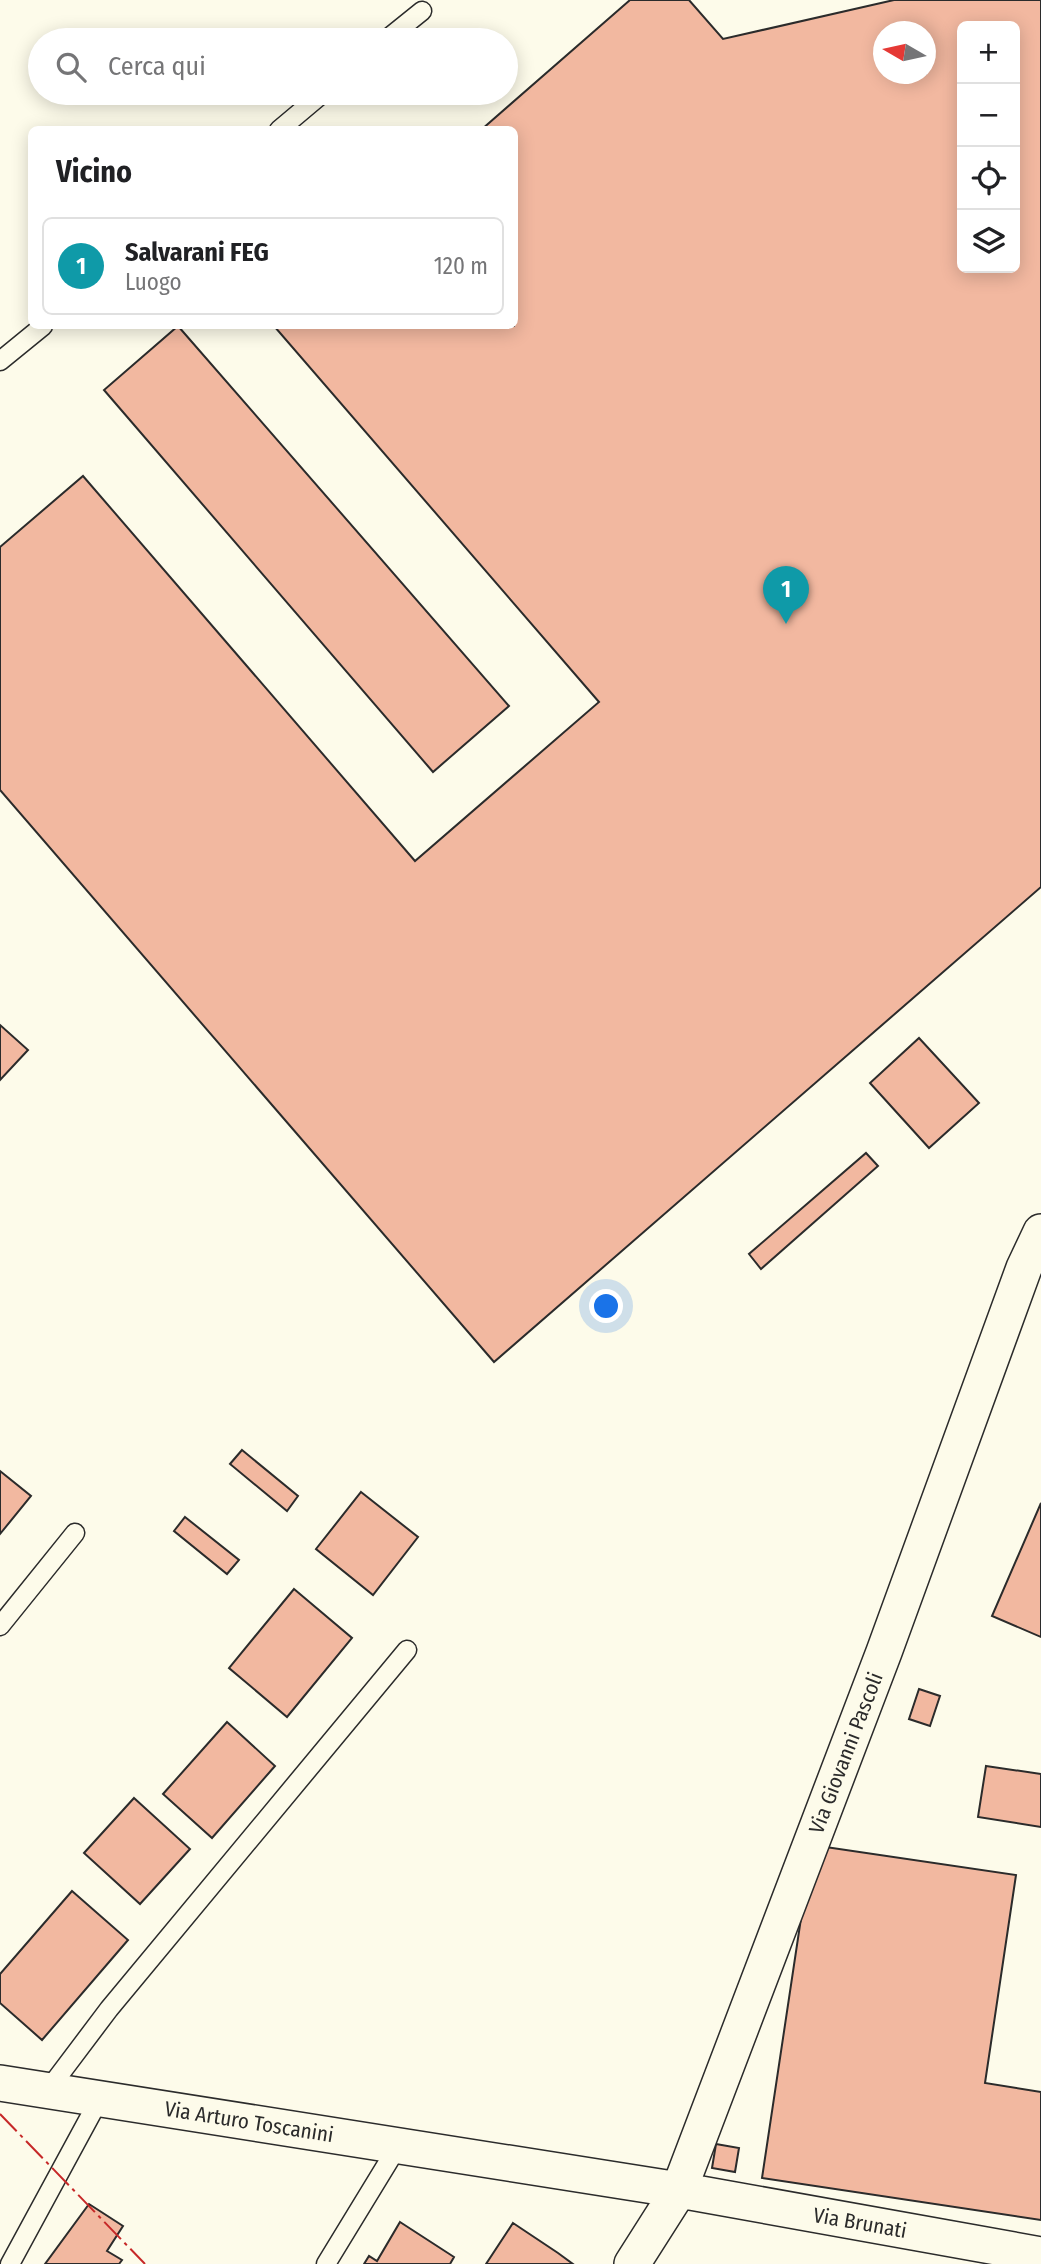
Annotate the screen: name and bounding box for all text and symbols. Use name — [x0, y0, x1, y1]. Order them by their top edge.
north arrow — [873, 21, 936, 84]
map controls — [957, 21, 1020, 273]
button: + — [957, 21, 1020, 84]
search box — [28, 28, 518, 105]
icon: search — [52, 48, 90, 86]
text: Cerca qui — [108, 51, 206, 82]
button: − — [957, 84, 1020, 147]
button: locate — [957, 147, 1020, 210]
text: Vicino — [56, 154, 132, 190]
button: layers — [957, 210, 1020, 273]
text: Salvarani FEG — [125, 237, 269, 268]
text: 1 — [76, 252, 86, 280]
text: 120 m — [434, 252, 488, 280]
text: Luogo — [125, 268, 182, 296]
pin: 1 — [763, 566, 809, 624]
your location — [589, 1289, 623, 1323]
street label: Via Giovanni Pascoli — [803, 1669, 889, 1837]
street label: Via Arturo Toscanini — [163, 2096, 335, 2148]
street label: Via Brunati — [811, 2202, 909, 2244]

